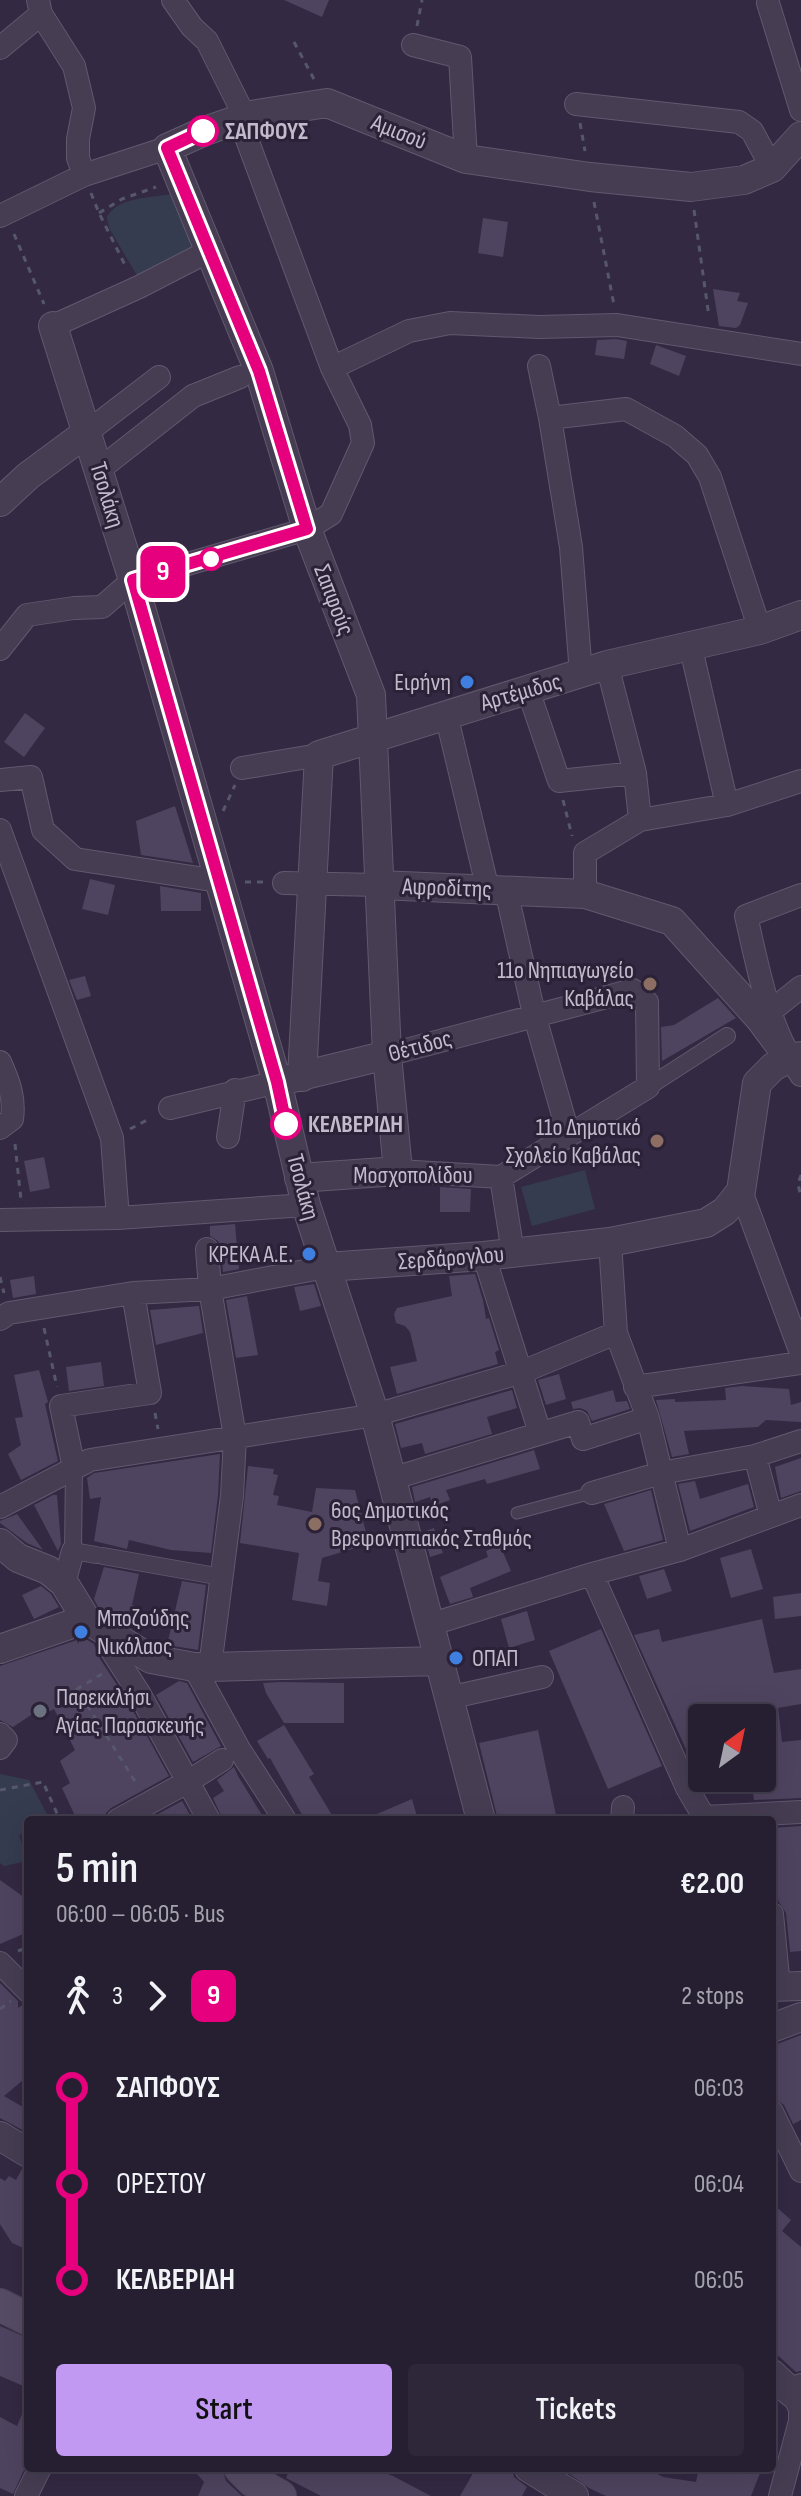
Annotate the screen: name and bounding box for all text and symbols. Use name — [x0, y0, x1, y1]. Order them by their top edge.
street label: Αμισού — [366, 107, 431, 156]
marker: ΣΑΠΦΟΥΣ — [188, 116, 218, 146]
place label: ΣΑΠΦΟΥΣ — [225, 117, 308, 146]
street label: Τσολάκη — [83, 459, 131, 531]
line badge: 9 — [137, 546, 189, 598]
unlabelled marker — [200, 548, 222, 570]
text: 9 — [156, 555, 170, 588]
street label: Σαπφούς — [307, 560, 361, 640]
street label: Αρτέμιδος — [476, 667, 565, 718]
place label: Ειρήνη — [394, 668, 451, 697]
marker: Ειρήνη — [458, 673, 476, 691]
street label: Αφροδίτης — [401, 872, 492, 904]
place label: 11ο Νηπιαγωγείο Καβάλας — [497, 956, 634, 1013]
marker: 11ο Νηπιαγωγείο Καβάλας — [641, 975, 659, 993]
street label: Θέτιδος — [385, 1024, 455, 1068]
marker: ΚΕΛΒΕΡΙΔΗ — [271, 1109, 301, 1139]
place label: ΚΕΛΒΕΡΙΔΗ — [308, 1110, 403, 1139]
place label: 11ο Δημοτικό Σχολείο Καβάλας — [505, 1113, 641, 1170]
marker: 11ο Δημοτικό Σχολείο Καβάλας — [648, 1132, 666, 1150]
street label: Τσολάκη — [280, 1151, 326, 1223]
street label: Μοσχοπολίδου — [353, 1161, 473, 1190]
place label: ΚΡΕΚΑ Α.Ε. — [208, 1240, 293, 1269]
street label: Σερδάρογλου — [397, 1240, 505, 1276]
marker: ΚΡΕΚΑ Α.Ε. — [300, 1245, 318, 1263]
place label: 6ος Δημοτικός Βρεφονηπιακός Σταθμός — [331, 1496, 532, 1553]
marker: 6ος Δημοτικός Βρεφονηπιακός Σταθμός — [306, 1515, 324, 1533]
place label: Μποζούδης Νικόλαος — [97, 1604, 189, 1661]
marker: Μποζούδης Νικόλαος — [72, 1623, 90, 1641]
place label: ΟΠΑΠ — [472, 1644, 518, 1673]
marker: ΟΠΑΠ — [447, 1649, 465, 1667]
place label: Παρεκκλήσι Αγίας Παρασκευής — [55, 1683, 204, 1740]
marker: Παρεκκλήσι Αγίας Παρασκευής — [31, 1702, 49, 1720]
north arrow — [688, 1704, 776, 1792]
map controls — [688, 1704, 776, 1792]
text: 5 min — [56, 1842, 138, 1895]
text: €2.00 — [680, 1866, 744, 1902]
text: 06:00 – 06:05 · Bus — [56, 1899, 225, 1930]
icon: walk — [56, 1974, 100, 2018]
icon: forward — [135, 1974, 179, 2018]
text: 9 — [207, 1979, 220, 2012]
text: 3 — [112, 1981, 123, 2012]
text: 2 stops — [681, 1981, 744, 2012]
text: ΣΑΠΦΟΥΣ — [116, 2070, 220, 2106]
text: 06:03 — [694, 2073, 744, 2104]
text: ΟΡΕΣΤΟΥ — [116, 2166, 206, 2202]
text: 06:04 — [694, 2169, 744, 2200]
text: ΚΕΛΒΕΡΙΔΗ — [116, 2262, 235, 2298]
text: 06:05 — [694, 2265, 744, 2296]
button: Start — [56, 2364, 392, 2456]
button: Tickets — [408, 2364, 744, 2456]

